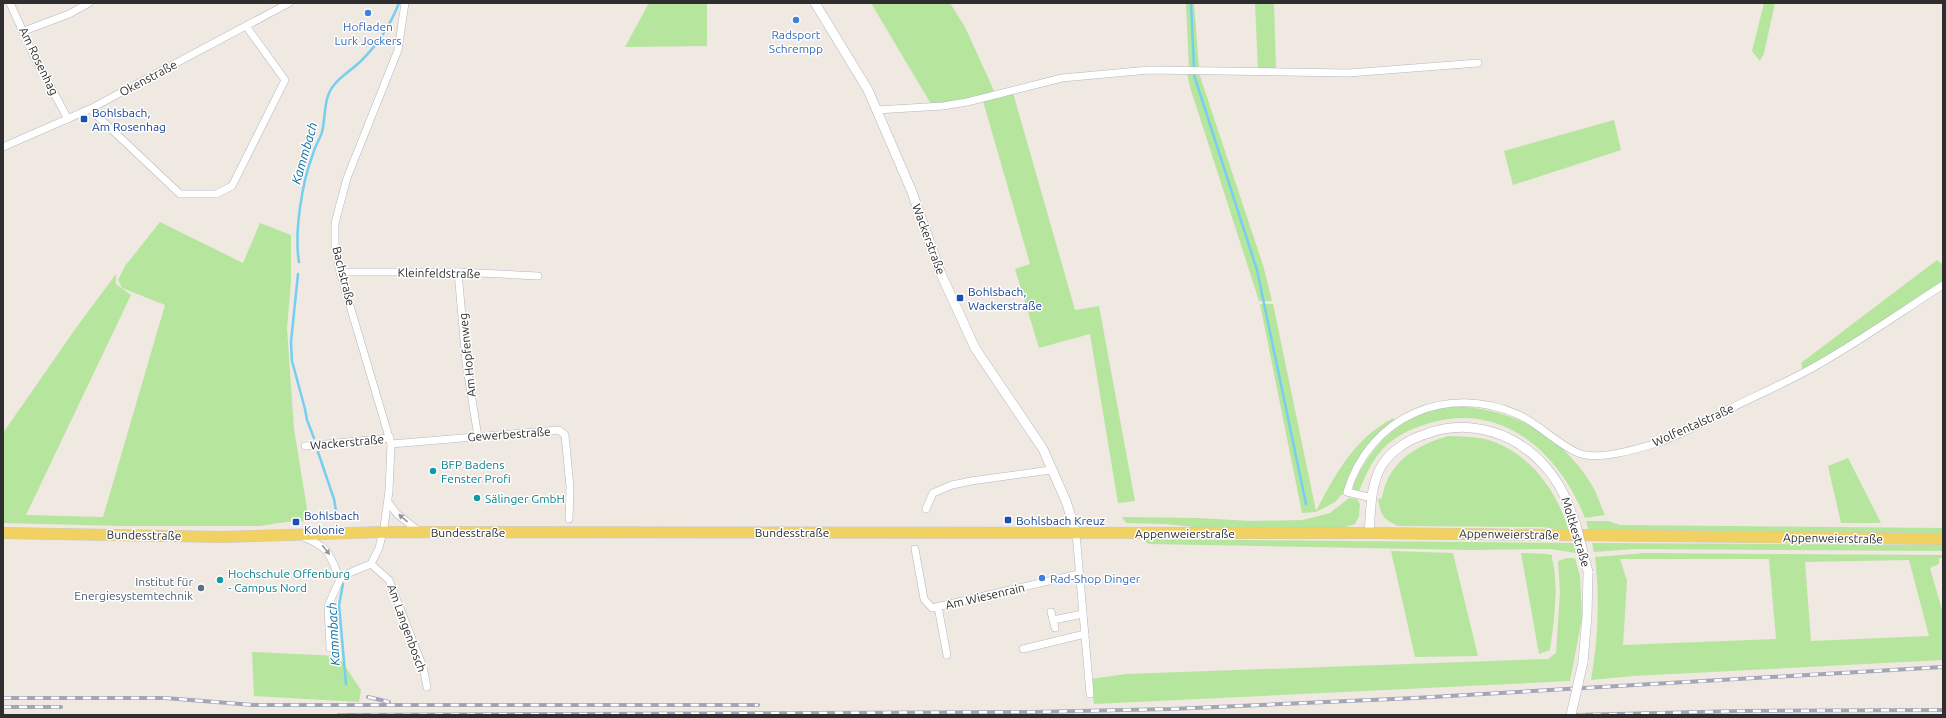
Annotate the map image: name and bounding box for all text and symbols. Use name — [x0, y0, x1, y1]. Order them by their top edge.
marker: Hofladen Lurk Jockers — [363, 8, 373, 18]
marker: Radsport Schrempp — [791, 15, 801, 25]
place label: Hofladen Lurk Jockers — [334, 20, 402, 47]
street label: Am Rosenhag — [17, 25, 61, 97]
place label: Radsport Schrempp — [769, 28, 823, 55]
street label: Okenstraße — [117, 57, 179, 99]
place label: Bohlsbach, Am Rosenhag — [92, 106, 166, 133]
marker: Bohlsbach, Am Rosenhag — [79, 114, 89, 124]
water label: Kammbach — [289, 120, 319, 186]
street label: Wackerstraße — [910, 202, 948, 276]
street label: Bachstraße — [330, 245, 358, 307]
street label: Kleinfeldstraße — [398, 266, 480, 280]
place label: Bohlsbach, Wackerstraße — [968, 285, 1042, 312]
marker: Bohlsbach, Wackerstraße — [955, 293, 965, 303]
street label: Am Hopfenweg — [456, 312, 478, 398]
street label: Wolfentalstraße — [1650, 401, 1736, 449]
street label: Gewerbestraße — [467, 425, 551, 443]
street label: Wackerstraße — [310, 432, 384, 452]
place label: BFP Badens Fenster Profi — [441, 458, 511, 485]
marker: BFP Badens Fenster Profi — [428, 466, 438, 476]
place label: Sälinger GmbH — [485, 492, 565, 505]
marker: Sälinger GmbH — [472, 493, 482, 503]
street label: Moltkestraße — [1559, 496, 1593, 568]
place label: Bohlsbach Kolonie — [304, 509, 359, 536]
one-way arrow — [397, 514, 408, 523]
place label: Bohlsbach Kreuz — [1016, 514, 1106, 527]
marker: Bohlsbach Kreuz — [1003, 515, 1013, 525]
marker: Bohlsbach Kolonie — [291, 517, 301, 527]
street label: Bundesstraße — [431, 526, 505, 539]
street label: Bundesstraße — [755, 526, 829, 539]
street label: Appenweierstraße — [1135, 527, 1235, 540]
street label: Appenweierstraße — [1459, 527, 1559, 541]
street label: Bundesstraße — [107, 528, 181, 542]
street label: Appenweierstraße — [1783, 531, 1883, 545]
one-way arrow — [321, 545, 330, 556]
place label: Hochschule Offenburg - Campus Nord — [228, 567, 350, 594]
place label: Rad-Shop Dinger — [1050, 572, 1141, 585]
marker: Rad-Shop Dinger — [1037, 573, 1047, 583]
place label: Institut für Energiesystemtechnik — [74, 575, 193, 602]
marker: Hochschule Offenburg - Campus Nord — [215, 575, 225, 585]
street label: Am Wiesenrain — [944, 581, 1026, 611]
street label: Am Langenbosch — [385, 582, 429, 674]
marker: Institut für Energiesystemtechnik — [196, 583, 206, 593]
water label: Kammbach — [324, 602, 342, 666]

